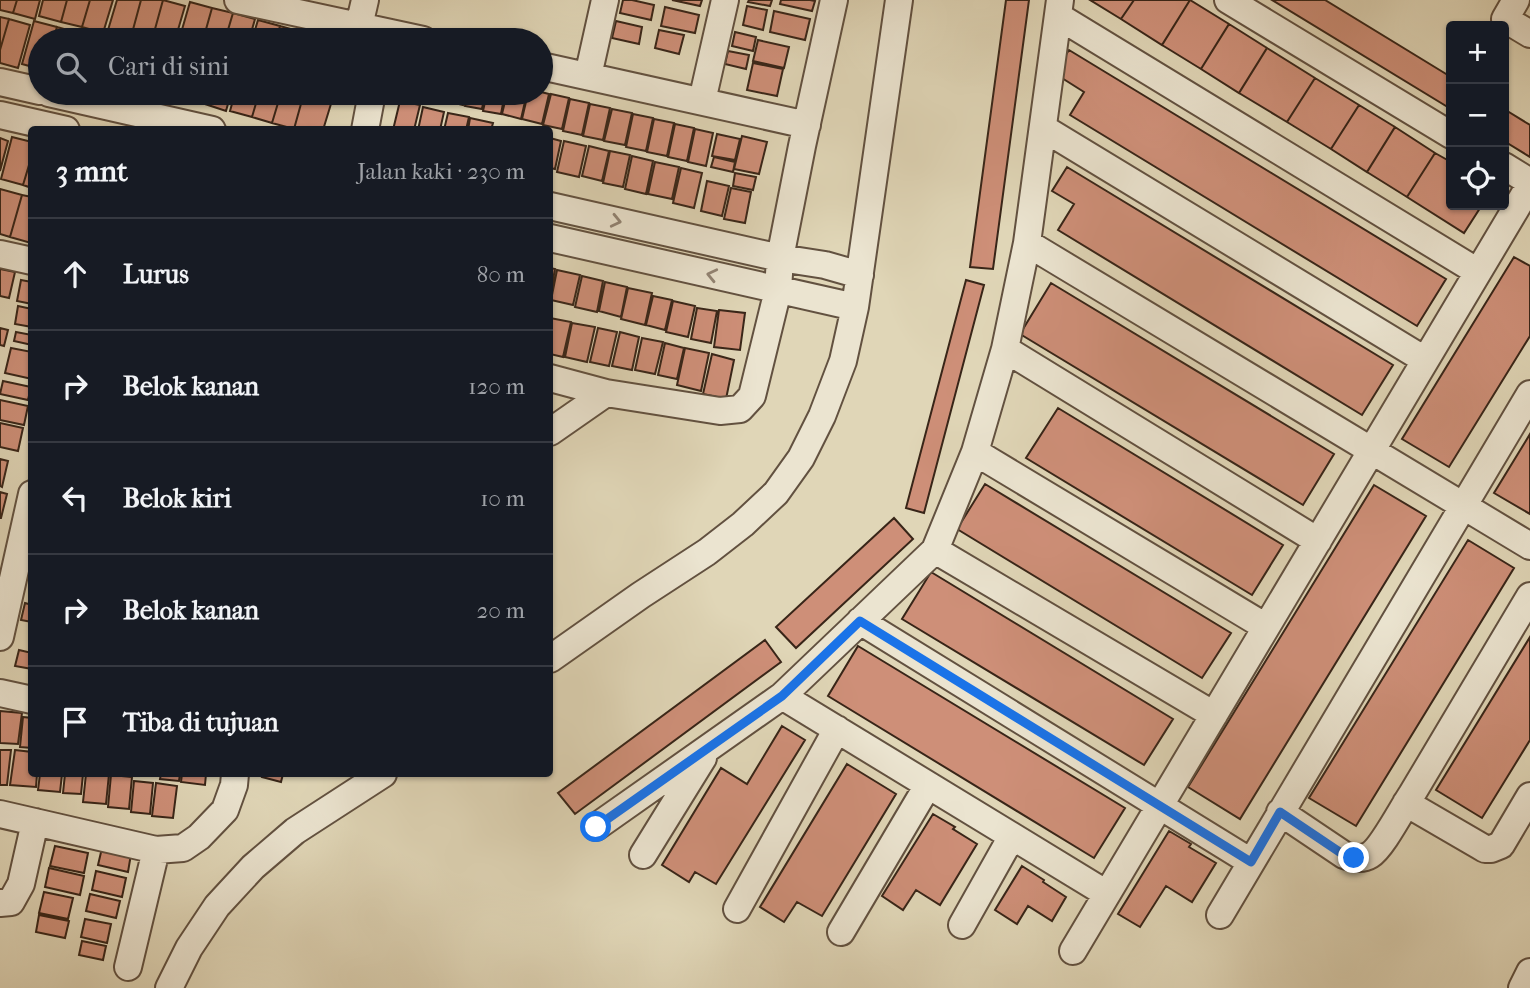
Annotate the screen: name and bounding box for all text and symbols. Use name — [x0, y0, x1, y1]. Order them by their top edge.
map controls — [1446, 21, 1509, 210]
button: + — [1446, 21, 1509, 84]
search box — [28, 28, 553, 105]
icon: search — [52, 48, 90, 86]
text: Cari di sini — [108, 51, 229, 82]
button: − — [1446, 84, 1509, 147]
button: locate — [1446, 147, 1509, 210]
text: 3 mnt — [56, 154, 128, 189]
text: Jalan kaki · 230 m — [357, 158, 525, 185]
one-way arrow — [610, 213, 622, 227]
icon: ahead — [56, 255, 94, 293]
text: Lurus — [123, 259, 189, 290]
text: 80 m — [477, 261, 525, 288]
one-way arrow — [706, 268, 718, 283]
icon: right — [56, 367, 94, 405]
text: Belok kanan — [123, 371, 259, 402]
text: 120 m — [468, 373, 525, 400]
icon: left — [56, 479, 94, 517]
text: Belok kiri — [123, 483, 231, 514]
text: 10 m — [480, 485, 525, 512]
icon: right — [56, 591, 94, 629]
text: Belok kanan — [123, 595, 259, 626]
text: 20 m — [476, 597, 525, 624]
icon: arrive — [56, 703, 94, 741]
text: Tiba di tujuan — [123, 707, 279, 738]
route start — [580, 811, 611, 842]
route end — [1338, 842, 1369, 873]

